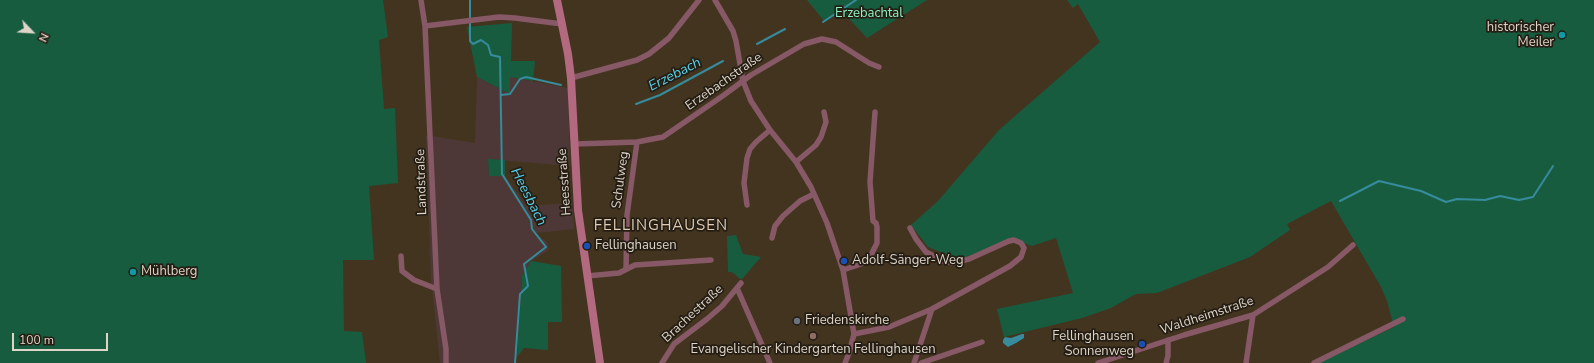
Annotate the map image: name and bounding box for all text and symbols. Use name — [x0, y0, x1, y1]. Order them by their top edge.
park label: Erzebachtal — [835, 6, 903, 22]
north arrow — [12, 12, 52, 52]
place label: historischer Meiler — [1487, 20, 1554, 51]
text: N — [35, 30, 52, 44]
marker: historischer Meiler — [1557, 30, 1567, 40]
street label: Erzebachstraße — [683, 50, 765, 114]
water label: Erzebach — [646, 55, 704, 95]
street label: Heesstraße — [555, 148, 575, 216]
street label: Landstraße — [413, 149, 431, 215]
street label: Schulweg — [609, 150, 633, 210]
water label: Heesbach — [506, 165, 550, 229]
district label: FELLINGHAUSEN — [594, 217, 728, 235]
place label: Fellinghausen — [595, 238, 677, 254]
marker: Fellinghausen — [582, 241, 592, 251]
place label: Adolf-Sänger-Weg — [852, 253, 964, 269]
marker: Adolf-Sänger-Weg — [839, 256, 849, 266]
place label: Mühlberg — [141, 264, 197, 280]
marker: Mühlberg — [128, 267, 138, 277]
street label: Brachestraße — [659, 282, 727, 346]
street label: Waldheimstraße — [1158, 294, 1256, 338]
place label: Friedenskirche — [805, 313, 889, 329]
marker: Friedenskirche — [792, 316, 802, 326]
scale bar — [14, 325, 110, 351]
place label: Fellinghausen Sonnenweg — [1052, 329, 1134, 360]
marker: Evangelischer Kindergarten Fellinghausen — [808, 331, 818, 341]
text: 100 m — [19, 332, 54, 348]
marker: Fellinghausen Sonnenweg — [1137, 339, 1147, 349]
place label: Evangelischer Kindergarten Fellinghausen — [690, 342, 936, 358]

